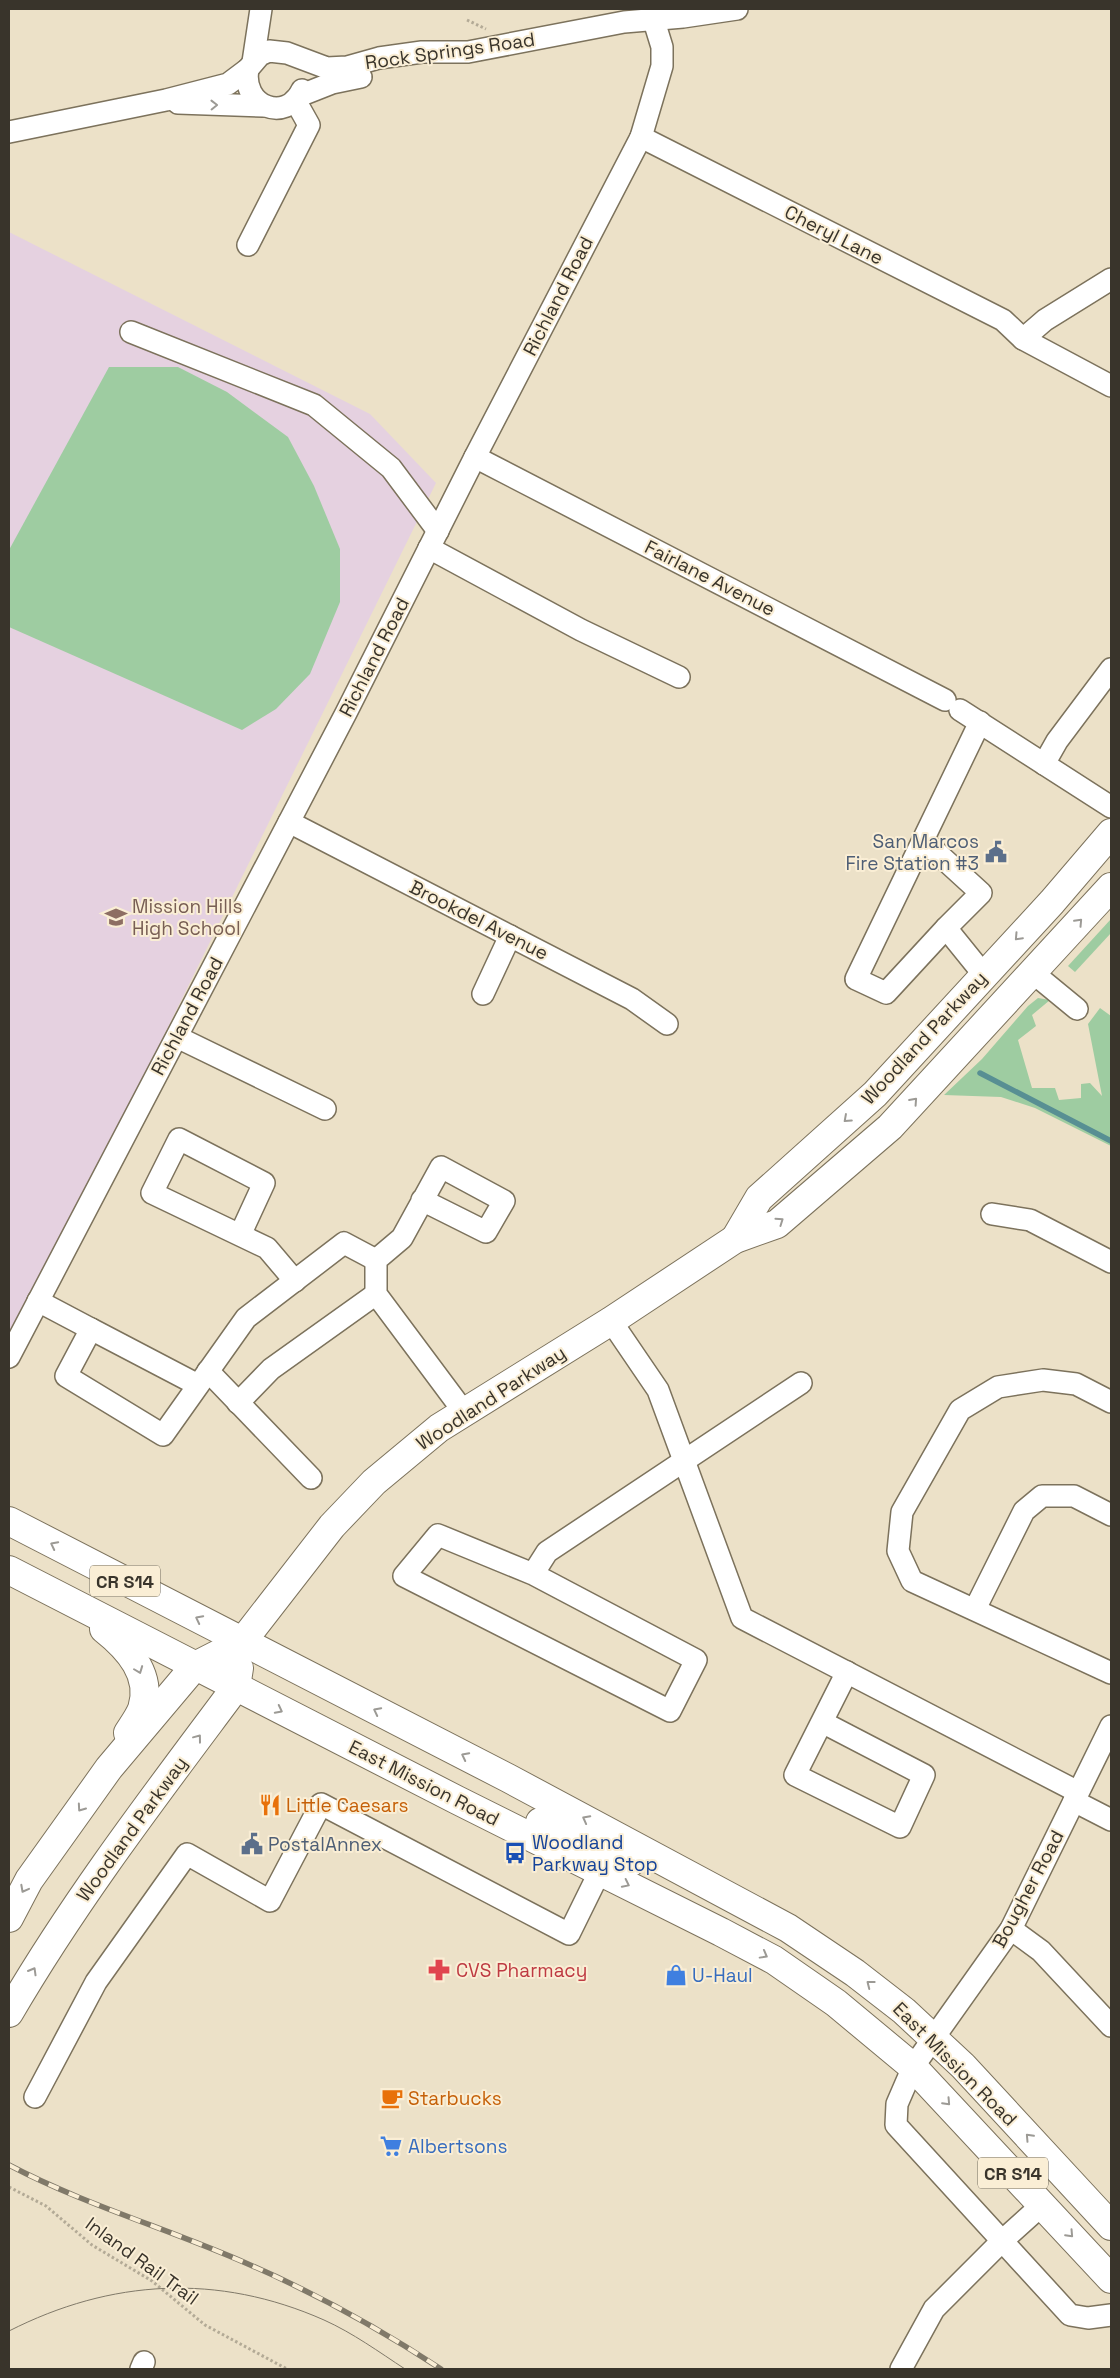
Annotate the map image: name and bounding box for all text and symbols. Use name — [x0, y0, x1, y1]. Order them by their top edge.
street label: Rock Springs Road — [363, 27, 537, 75]
one-way arrow — [210, 100, 218, 110]
street label: Cheryl Lane — [780, 199, 888, 271]
street label: Richland Road — [517, 232, 599, 360]
street label: Fairlane Avenue — [641, 534, 779, 622]
street label: Richland Road — [333, 593, 415, 721]
place label: San Marcos Fire Station #3 — [845, 829, 979, 876]
public building icon: San Marcos Fire Station #3 — [983, 839, 1009, 865]
street label: Brookdel Avenue — [405, 874, 553, 966]
place label: Mission Hills High School — [132, 894, 243, 941]
school or university icon: Mission Hills High School — [103, 904, 129, 930]
one-way arrow — [1073, 918, 1082, 927]
one-way arrow — [1015, 932, 1024, 941]
street label: Richland Road — [145, 952, 229, 1080]
street label: Woodland Parkway — [856, 966, 992, 1110]
one-way arrow — [908, 1097, 917, 1106]
one-way arrow — [844, 1113, 853, 1122]
one-way arrow — [774, 1218, 784, 1227]
street label: Woodland Parkway — [412, 1340, 570, 1456]
one-way arrow — [50, 1541, 59, 1551]
road number: CR S14 — [90, 1565, 160, 1596]
one-way arrow — [195, 1615, 204, 1625]
one-way arrow — [133, 1665, 143, 1674]
one-way arrow — [274, 1704, 283, 1714]
one-way arrow — [373, 1707, 382, 1717]
one-way arrow — [192, 1734, 201, 1744]
street label: East Mission Road — [345, 1734, 503, 1832]
street label: Woodland Parkway — [71, 1752, 193, 1906]
one-way arrow — [461, 1752, 470, 1762]
restaurant icon: Little Caesars — [257, 1792, 283, 1818]
place label: Little Caesars — [286, 1793, 409, 1818]
one-way arrow — [78, 1802, 87, 1811]
one-way arrow — [582, 1815, 591, 1825]
street label: Bougher Road — [987, 1826, 1069, 1952]
place label: Woodland Parkway Stop — [532, 1830, 658, 1877]
public building icon: PostalAnnex — [239, 1831, 265, 1857]
place label: PostalAnnex — [268, 1832, 382, 1857]
bus stop icon: Woodland Parkway Stop — [502, 1840, 528, 1866]
one-way arrow — [621, 1878, 630, 1888]
one-way arrow — [20, 1884, 30, 1893]
one-way arrow — [759, 1949, 768, 1959]
pharmacy icon: CVS Pharmacy — [426, 1957, 452, 1983]
place label: CVS Pharmacy — [456, 1958, 587, 1983]
shop icon: U-Haul — [663, 1962, 689, 1988]
place label: U-Haul — [692, 1963, 753, 1988]
one-way arrow — [27, 1967, 37, 1976]
one-way arrow — [867, 1982, 876, 1990]
street label: East Mission Road — [888, 1997, 1022, 2131]
cafe icon: Starbucks — [379, 2085, 405, 2111]
place label: Starbucks — [408, 2086, 502, 2111]
one-way arrow — [941, 2097, 950, 2106]
supermarket icon: Albertsons — [378, 2133, 404, 2159]
place label: Albertsons — [408, 2134, 507, 2159]
one-way arrow — [1026, 2134, 1035, 2143]
road number: CR S14 — [978, 2158, 1048, 2188]
street label: Inland Rail Trail — [80, 2211, 204, 2311]
one-way arrow — [1064, 2228, 1073, 2237]

